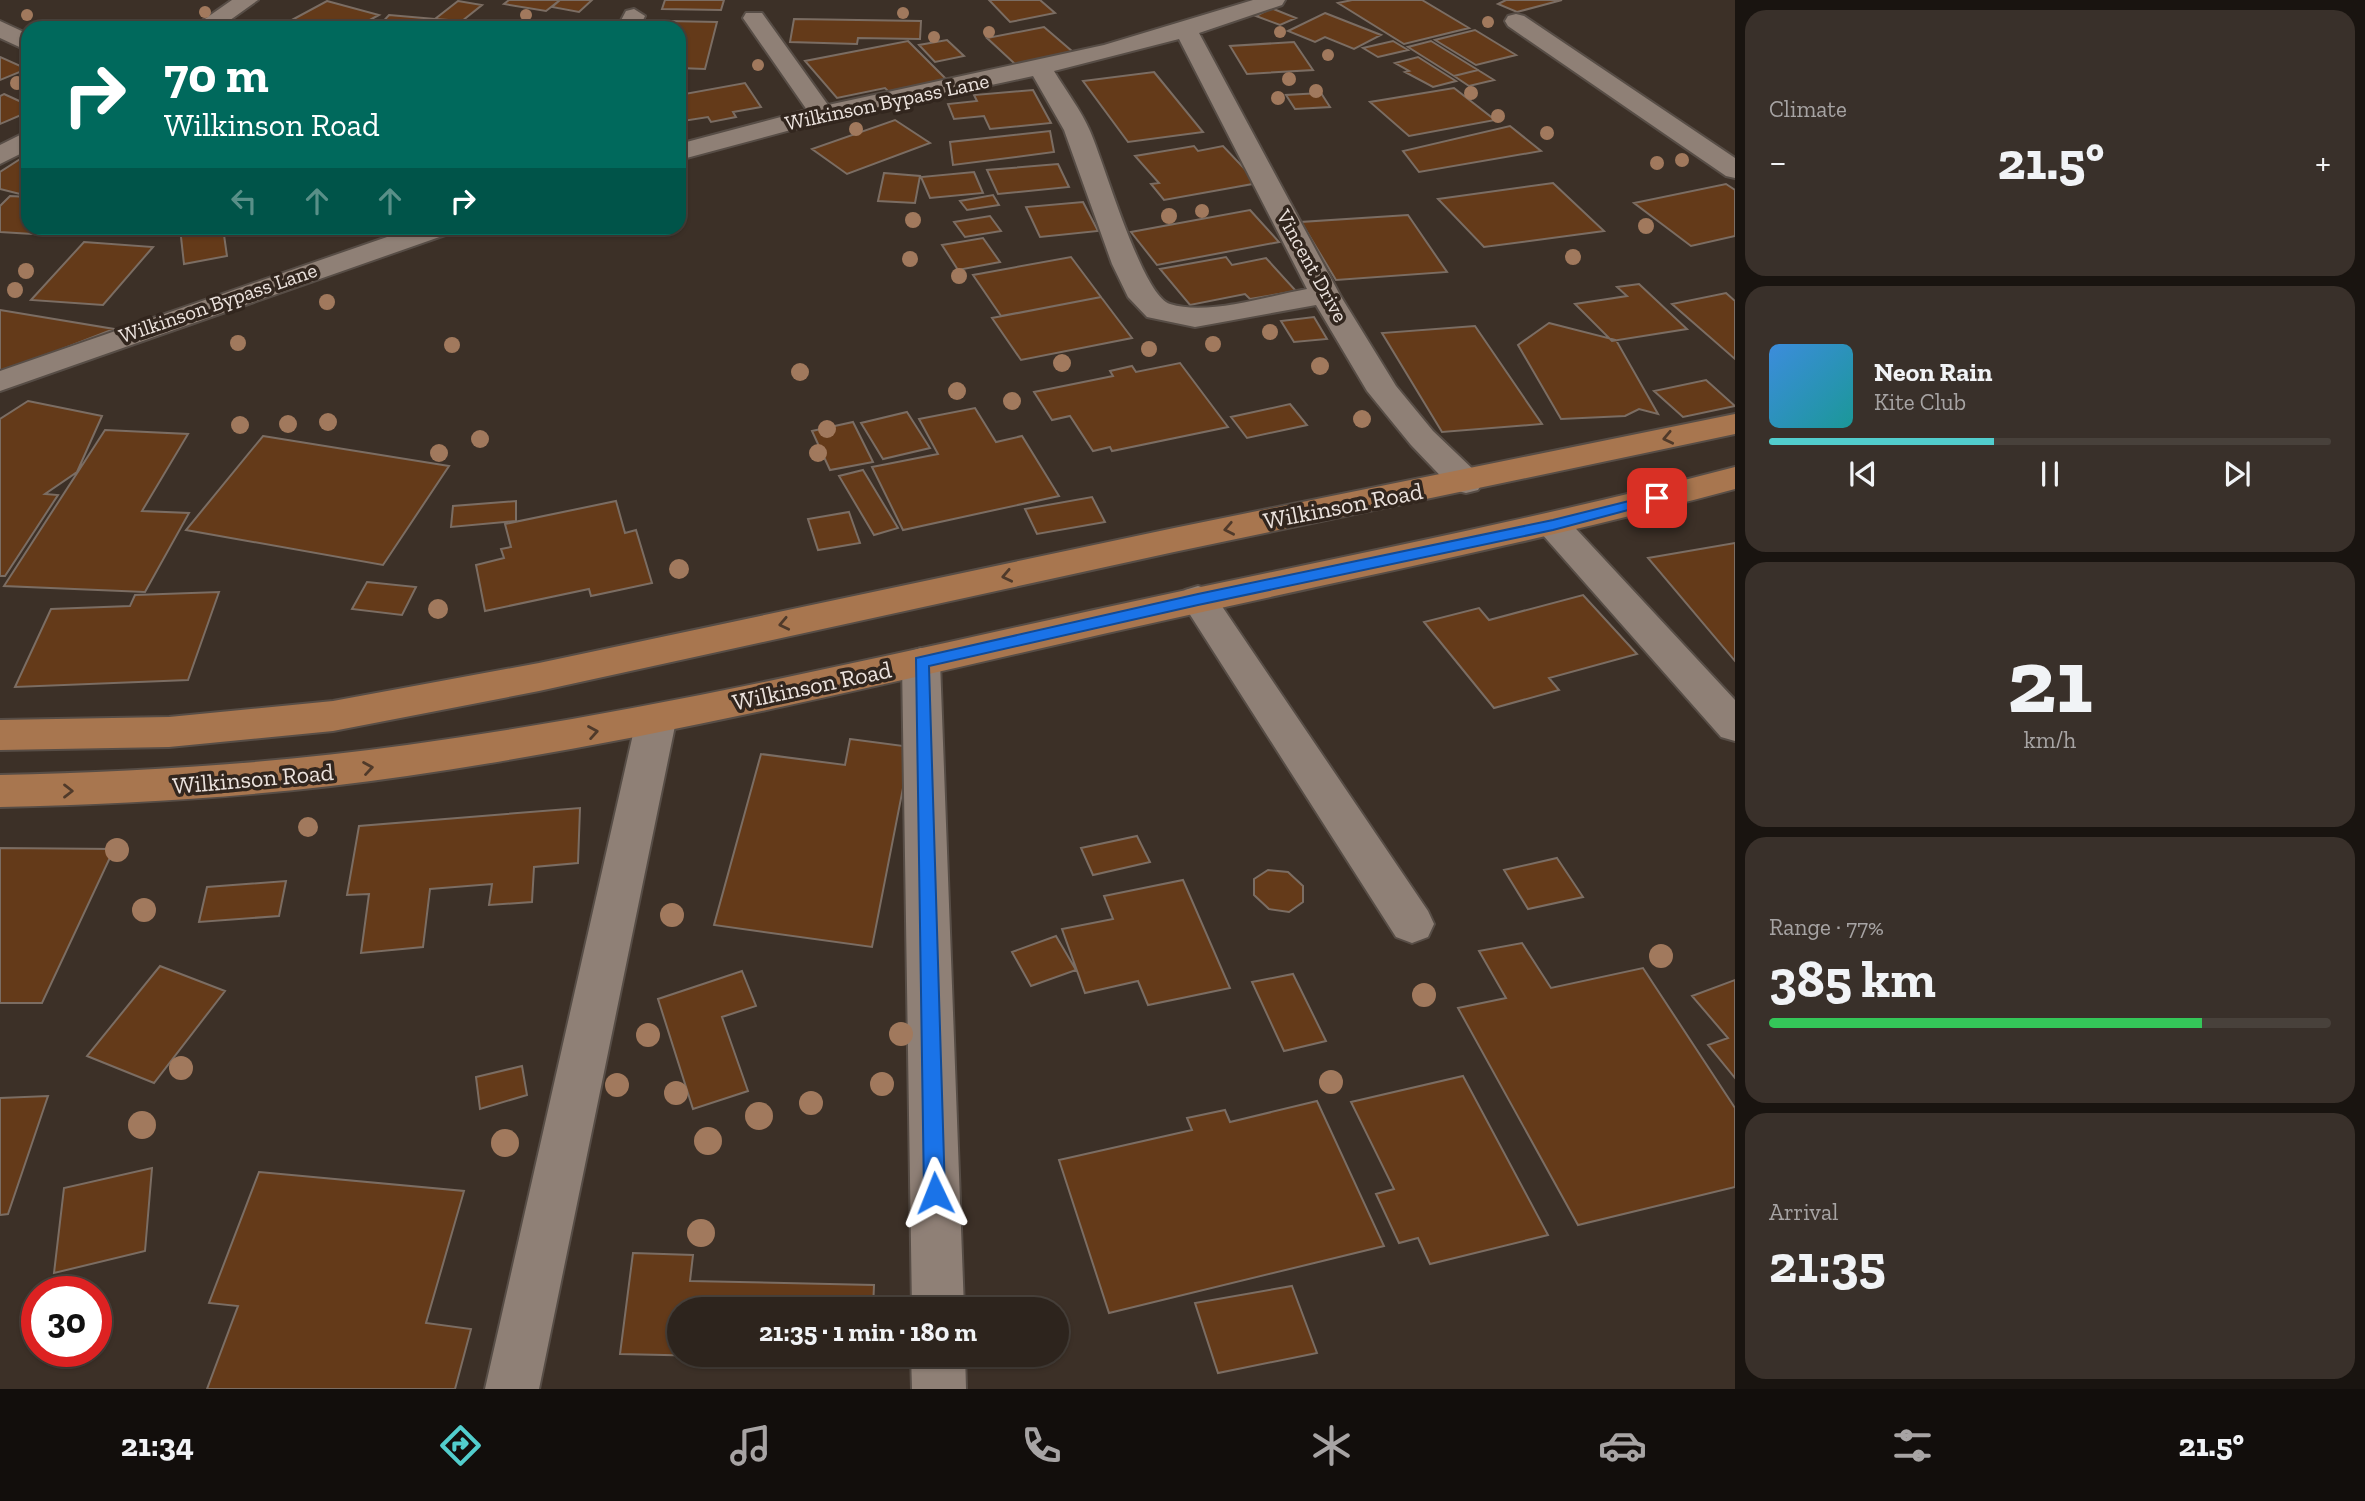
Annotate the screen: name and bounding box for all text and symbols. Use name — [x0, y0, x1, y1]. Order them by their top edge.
text: 70 m — [164, 46, 269, 105]
icon: right — [49, 49, 140, 140]
street label: Wilkinson Bypass Lane — [783, 68, 991, 135]
text: Climate — [1769, 95, 1847, 123]
text: Wilkinson Road — [164, 106, 380, 144]
text: 21.5° — [1997, 130, 2104, 192]
text: − — [1769, 139, 1787, 185]
text: + — [2315, 139, 2331, 185]
icon: left — [225, 182, 263, 220]
icon: ahead — [298, 182, 336, 220]
icon: ahead — [371, 182, 409, 220]
icon: right — [444, 182, 482, 220]
street label: Vincent Drive — [1271, 204, 1354, 326]
street label: Wilkinson Bypass Lane — [115, 257, 320, 348]
text: Neon Rain — [1874, 356, 1992, 388]
text: Kite Club — [1874, 388, 1966, 416]
one-way arrow — [1662, 430, 1674, 445]
icon: previous — [1844, 455, 1882, 493]
icon: pause — [2031, 455, 2069, 493]
icon: next — [2218, 455, 2256, 493]
pin — [1627, 468, 1687, 528]
street label: Wilkinson Road — [1261, 476, 1425, 535]
icon: arrive — [1638, 479, 1676, 517]
one-way arrow — [1223, 520, 1235, 535]
one-way arrow — [1001, 567, 1013, 582]
one-way arrow — [778, 615, 790, 630]
text: 21 — [2007, 626, 2093, 735]
street label: Wilkinson Road — [730, 655, 894, 717]
one-way arrow — [587, 725, 599, 740]
text: km/h — [2024, 726, 2076, 754]
street label: Wilkinson Road — [171, 757, 335, 800]
one-way arrow — [362, 761, 374, 776]
one-way arrow — [63, 783, 74, 799]
text: Range · 77% — [1769, 913, 1884, 941]
text: 385 km — [1769, 948, 1936, 1010]
position arrow — [898, 1156, 972, 1230]
text: Arrival — [1769, 1198, 1838, 1226]
text: 21:35 — [1769, 1233, 1886, 1295]
speed limit sign: 30 — [21, 1276, 112, 1367]
text: 21:35 · 1 min · 180 m — [759, 1316, 977, 1348]
icon: directions — [436, 1421, 485, 1470]
icon: music — [726, 1421, 775, 1470]
icon: phone — [1017, 1421, 1066, 1470]
icon: climate — [1307, 1421, 1356, 1470]
icon: car — [1598, 1421, 1647, 1470]
icon: filters — [1888, 1421, 1937, 1470]
text: 21:34 — [121, 1426, 194, 1464]
text: 21.5° — [2178, 1426, 2244, 1464]

